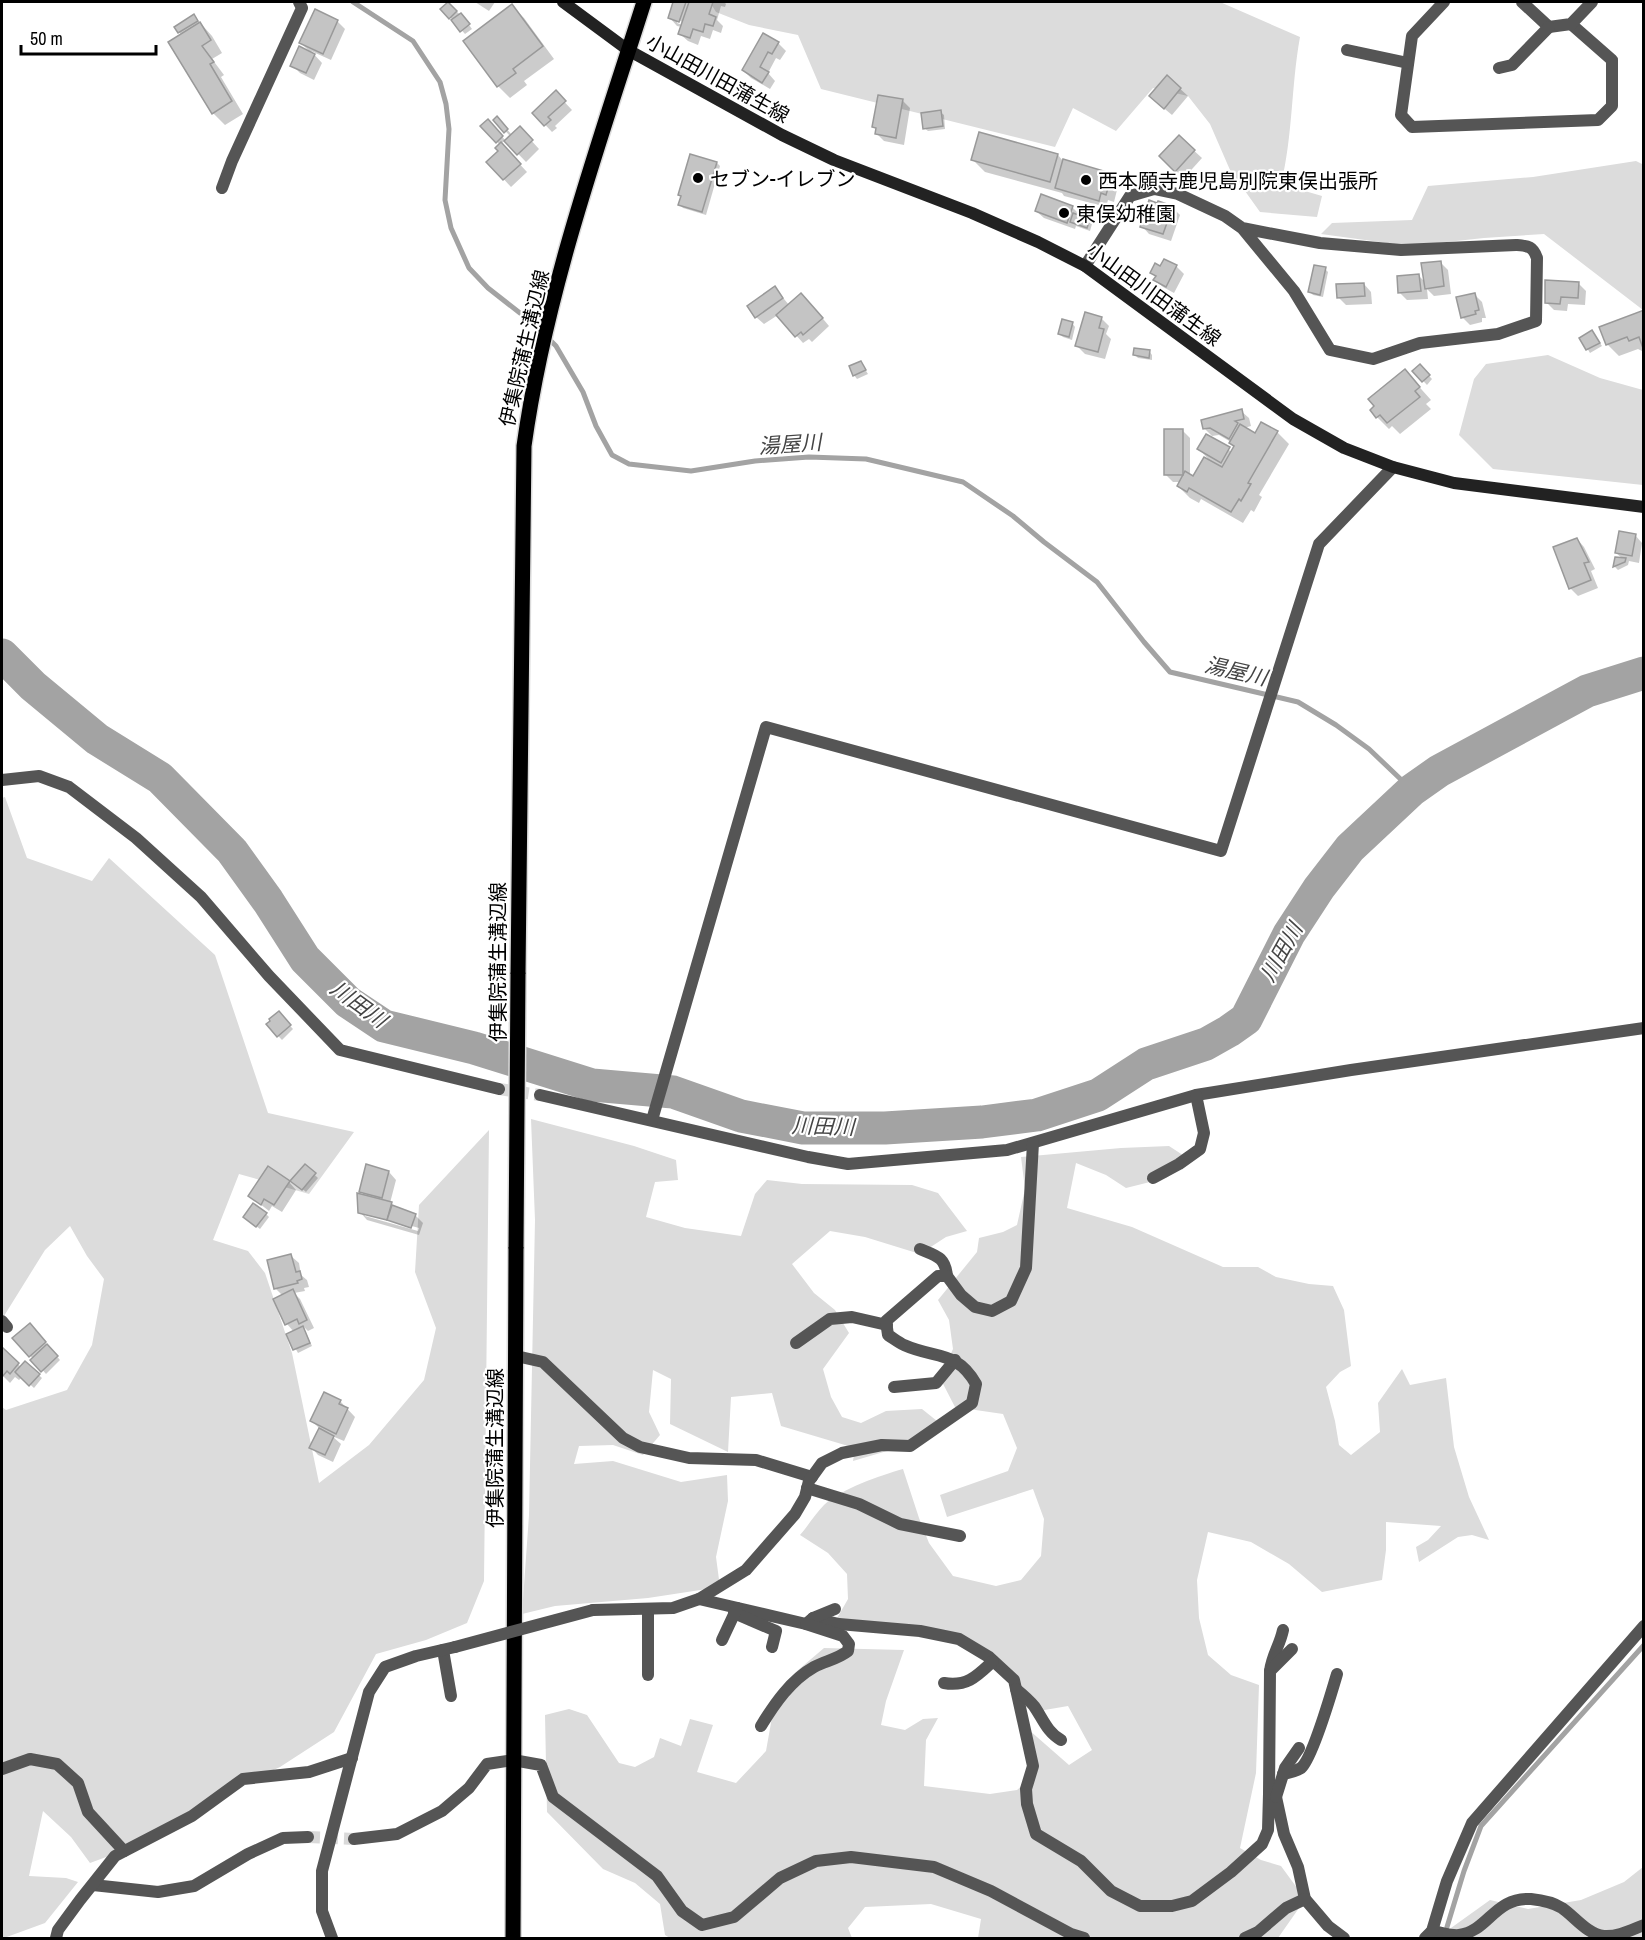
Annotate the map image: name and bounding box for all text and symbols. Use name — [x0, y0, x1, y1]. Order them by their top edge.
scale bar — [21, 18, 156, 56]
text: 50 m — [30, 26, 63, 51]
street label: 小山田川田蒲生線 — [641, 27, 795, 129]
place label: セブン-イレブン — [710, 165, 855, 192]
place label: 西本願寺鹿児島別院東俣出張所 — [1098, 167, 1378, 194]
marker: セブン-イレブン — [691, 171, 705, 185]
marker: 西本願寺鹿児島別院東俣出張所 — [1079, 173, 1093, 187]
place label: 東俣幼稚園 — [1076, 200, 1176, 227]
marker: 東俣幼稚園 — [1057, 206, 1071, 220]
street label: 小山田川田蒲生線 — [1081, 236, 1227, 352]
street label: 伊集院蒲生溝辺線 — [493, 267, 555, 429]
water label: 湯屋川 — [758, 427, 824, 461]
water label: 湯屋川 — [1202, 650, 1272, 693]
street label: 伊集院蒲生溝辺線 — [484, 882, 511, 1042]
water label: 川田川 — [1253, 916, 1310, 987]
water label: 川田川 — [325, 974, 395, 1035]
water label: 川田川 — [791, 1110, 857, 1142]
street label: 伊集院蒲生溝辺線 — [481, 1368, 508, 1528]

